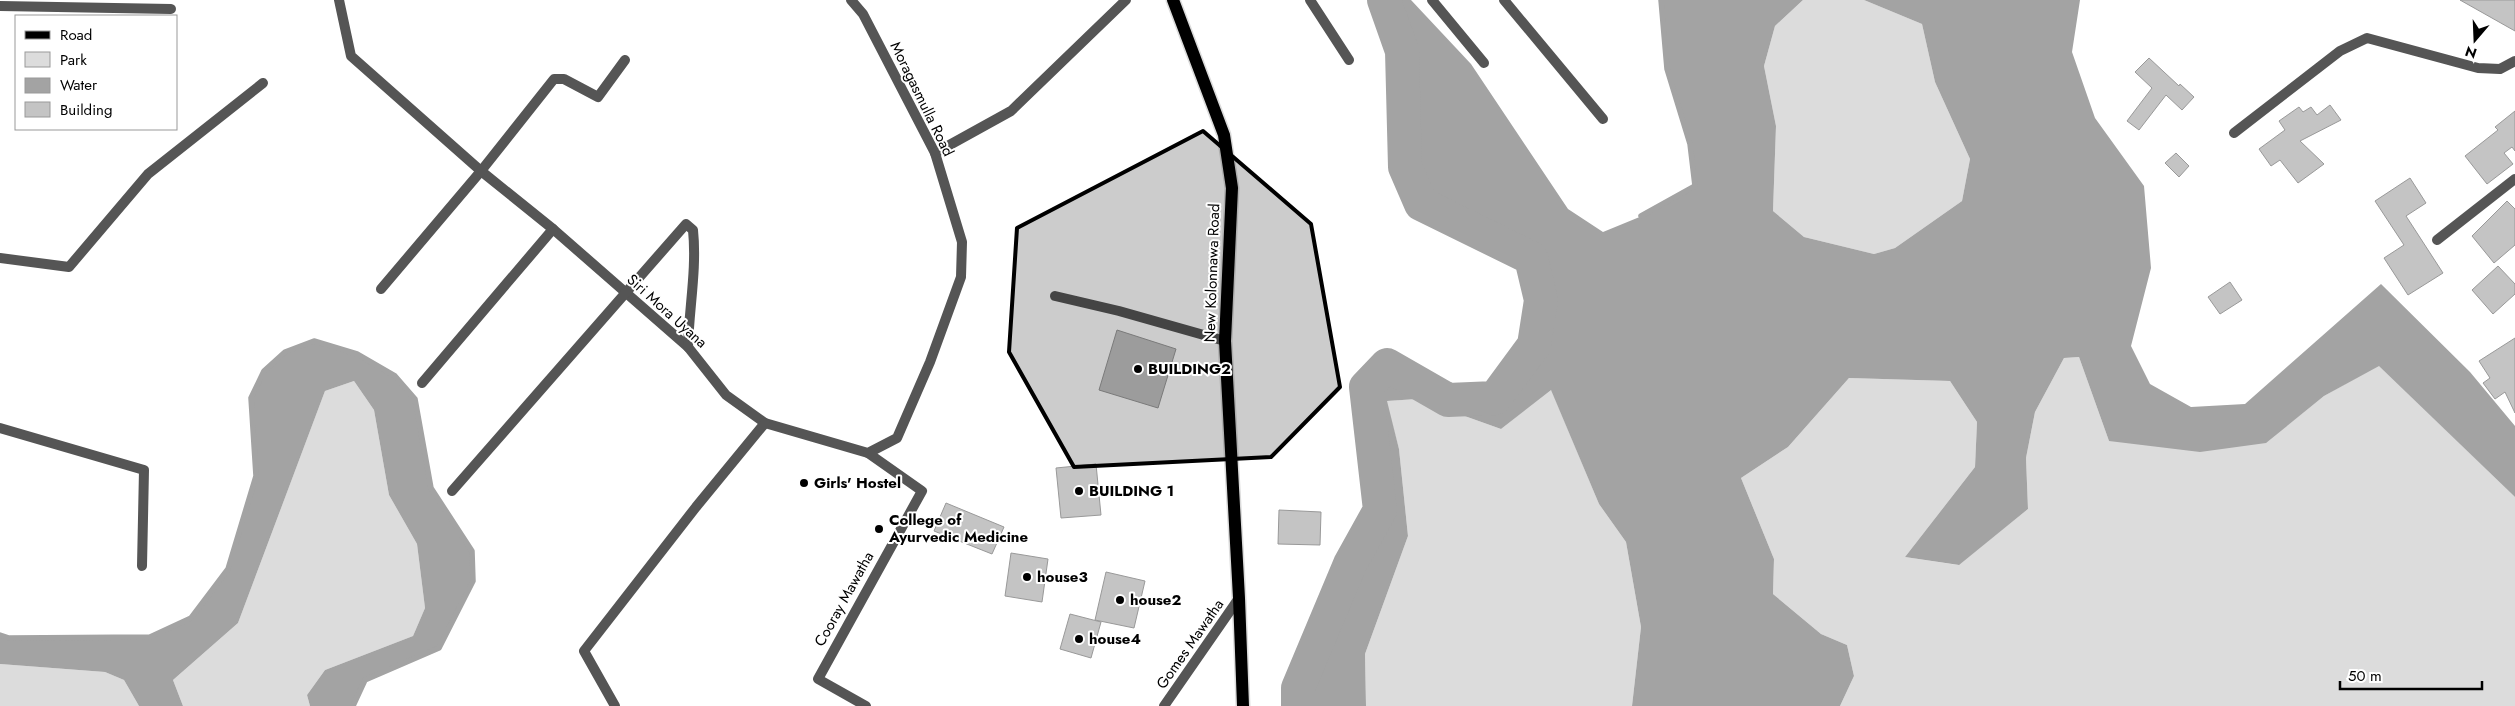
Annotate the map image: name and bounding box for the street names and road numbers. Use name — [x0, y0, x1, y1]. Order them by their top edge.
street label: Moragasmulla Road — [885, 38, 959, 160]
street label: New Kolonnawa Road — [1199, 203, 1225, 343]
street label: Siri Mora Uyana — [622, 269, 712, 353]
street label: Cooray Mawatha — [809, 548, 879, 650]
street label: Gomes Mawatha — [1151, 595, 1229, 693]

